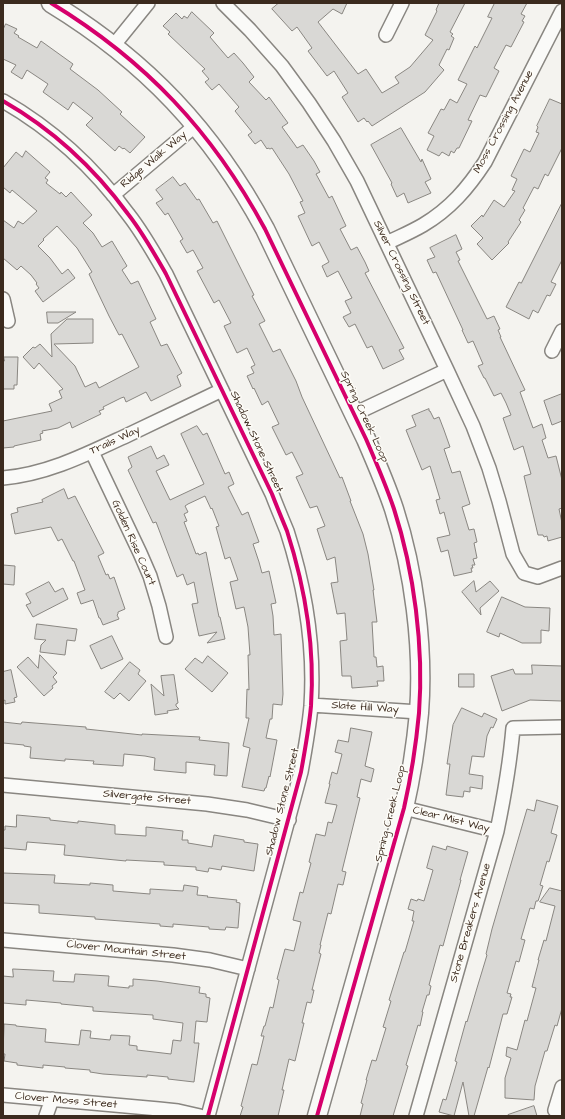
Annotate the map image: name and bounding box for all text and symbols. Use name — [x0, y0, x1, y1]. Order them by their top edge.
street label: Moss Crossing Avenue — [471, 68, 537, 176]
street label: Ridge Walk Way — [118, 129, 190, 191]
street label: Silver Crossing Street — [370, 218, 432, 328]
street label: Spring Creek Loop — [337, 369, 391, 465]
street label: Shadow Stone Street — [227, 389, 285, 495]
street label: Trails Way — [88, 424, 142, 458]
street label: Golden Rise Court — [108, 498, 158, 588]
street label: Slate Hill Way — [331, 699, 399, 717]
street label: Shadow Stone Street — [263, 747, 303, 857]
street label: Spring Creek Loop — [373, 764, 409, 864]
street label: Silvergate Street — [102, 788, 192, 808]
street label: Clear Mist Way — [411, 804, 491, 836]
street label: Stone Breakers Avenue — [448, 862, 494, 984]
street label: Clover Mountain Street — [66, 938, 186, 964]
street label: Clover Moss Street — [14, 1090, 118, 1112]

